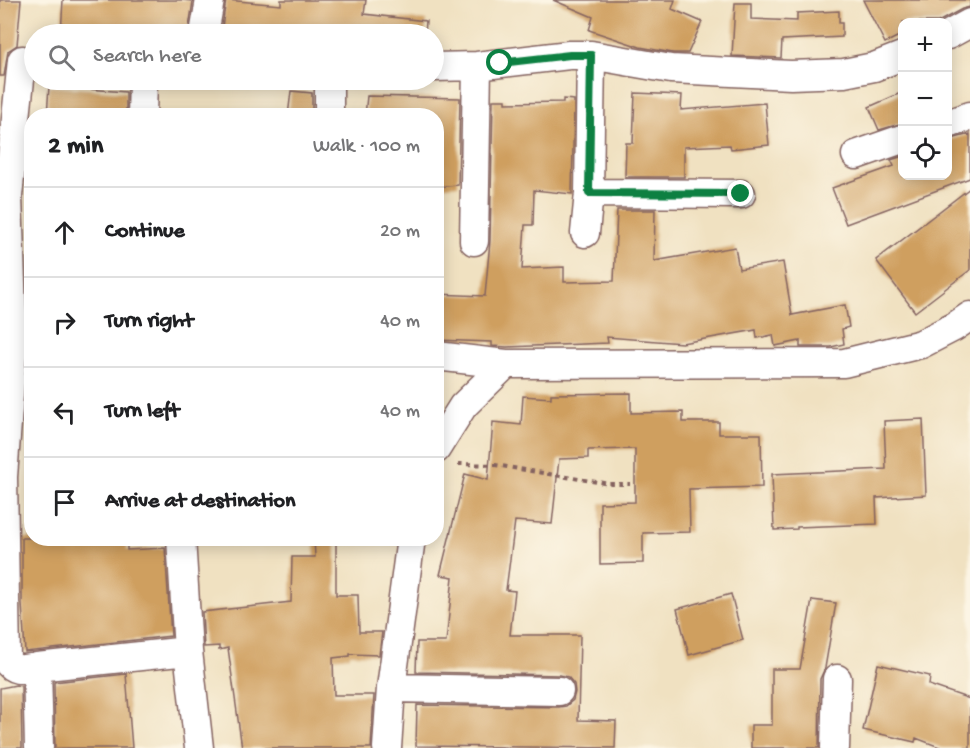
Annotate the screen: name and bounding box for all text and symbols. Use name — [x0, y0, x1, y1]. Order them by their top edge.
map controls — [898, 18, 952, 180]
button: + — [898, 18, 952, 72]
search box — [24, 24, 444, 90]
icon: search — [45, 41, 78, 74]
text: Search here — [93, 44, 201, 70]
route start — [486, 49, 512, 75]
button: − — [898, 72, 952, 126]
button: locate — [898, 126, 952, 180]
text: 2 min — [48, 132, 103, 163]
text: Walk · 100 m — [313, 136, 420, 159]
route end — [727, 180, 753, 206]
icon: ahead — [48, 216, 81, 249]
text: Continue — [105, 219, 185, 245]
text: 20 m — [380, 221, 420, 244]
icon: right — [48, 306, 81, 339]
text: Turn right — [105, 309, 193, 335]
text: 40 m — [380, 311, 420, 334]
icon: left — [48, 396, 81, 429]
text: Turn left — [105, 399, 179, 425]
text: 40 m — [380, 401, 420, 424]
icon: arrive — [48, 486, 81, 519]
text: Arrive at destination — [105, 489, 295, 515]

